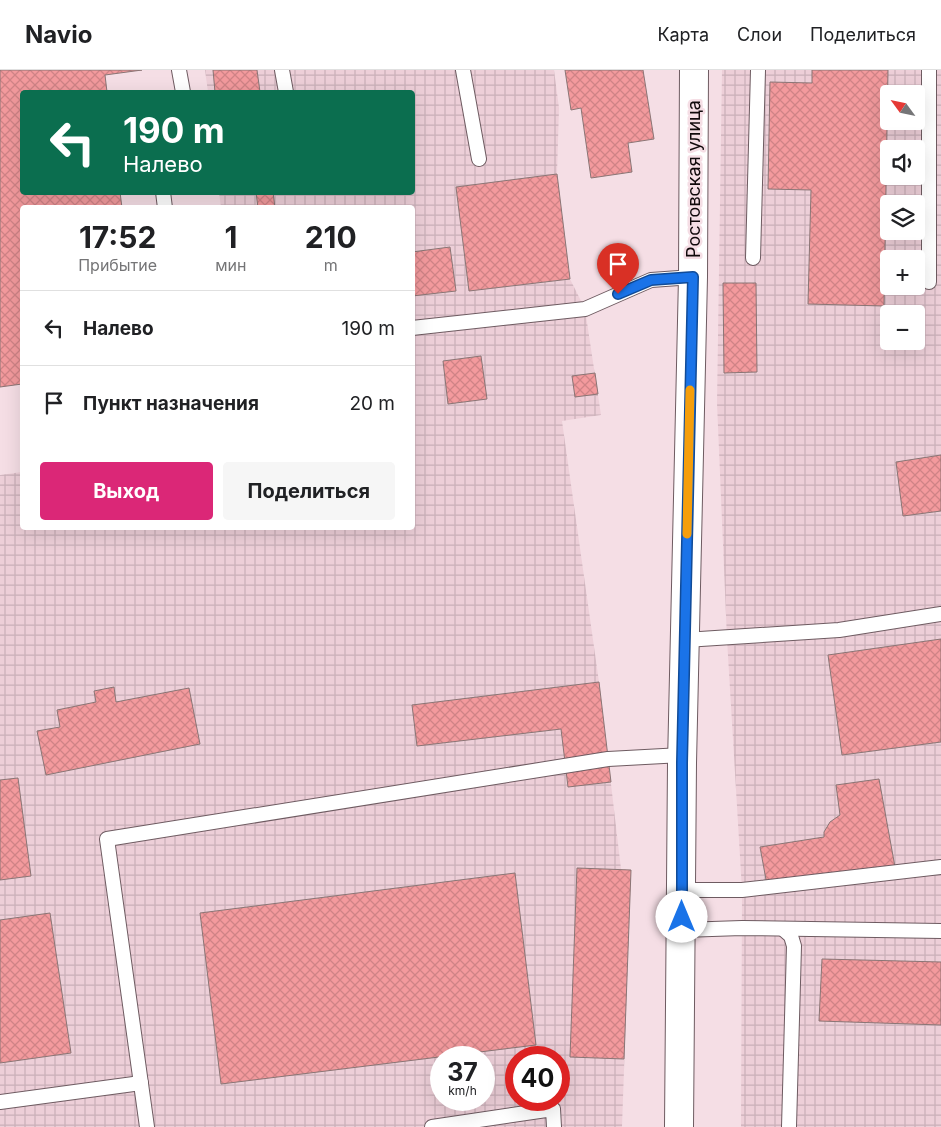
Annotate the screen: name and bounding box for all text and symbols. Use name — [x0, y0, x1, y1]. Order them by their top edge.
text: Navio — [25, 20, 92, 49]
text: Карта — [657, 24, 709, 45]
text: Слои — [737, 24, 782, 45]
text: Поделиться — [810, 24, 916, 45]
north arrow — [880, 85, 925, 130]
map controls — [880, 85, 925, 350]
street label: Ростовская улица — [683, 100, 704, 258]
text: 190 m — [123, 109, 225, 151]
icon: left — [40, 110, 105, 175]
button: sound — [880, 140, 925, 185]
text: Налево — [123, 151, 203, 177]
button: layers — [880, 195, 925, 240]
text: 17:52 — [79, 219, 156, 255]
text: 1 — [224, 219, 237, 255]
text: 210 — [305, 219, 357, 255]
pin — [597, 243, 639, 294]
icon: arrive — [604, 250, 632, 278]
button: + — [880, 250, 925, 295]
text: Прибытие — [78, 255, 157, 275]
text: мин — [215, 255, 247, 275]
text: m — [324, 255, 338, 275]
button: − — [880, 305, 925, 350]
icon: left — [40, 314, 68, 342]
text: Налево — [83, 317, 154, 340]
text: 190 m — [342, 317, 395, 340]
icon: arrive — [40, 389, 68, 417]
text: Пункт назначения — [83, 392, 259, 415]
text: 20 m — [349, 392, 395, 415]
button: Выход — [40, 462, 213, 520]
button: Поделиться — [223, 462, 395, 520]
position arrow — [655, 890, 707, 942]
speed limit sign: 40 — [505, 1046, 570, 1111]
text: 37 — [447, 1057, 478, 1087]
text: km/h — [448, 1083, 477, 1098]

